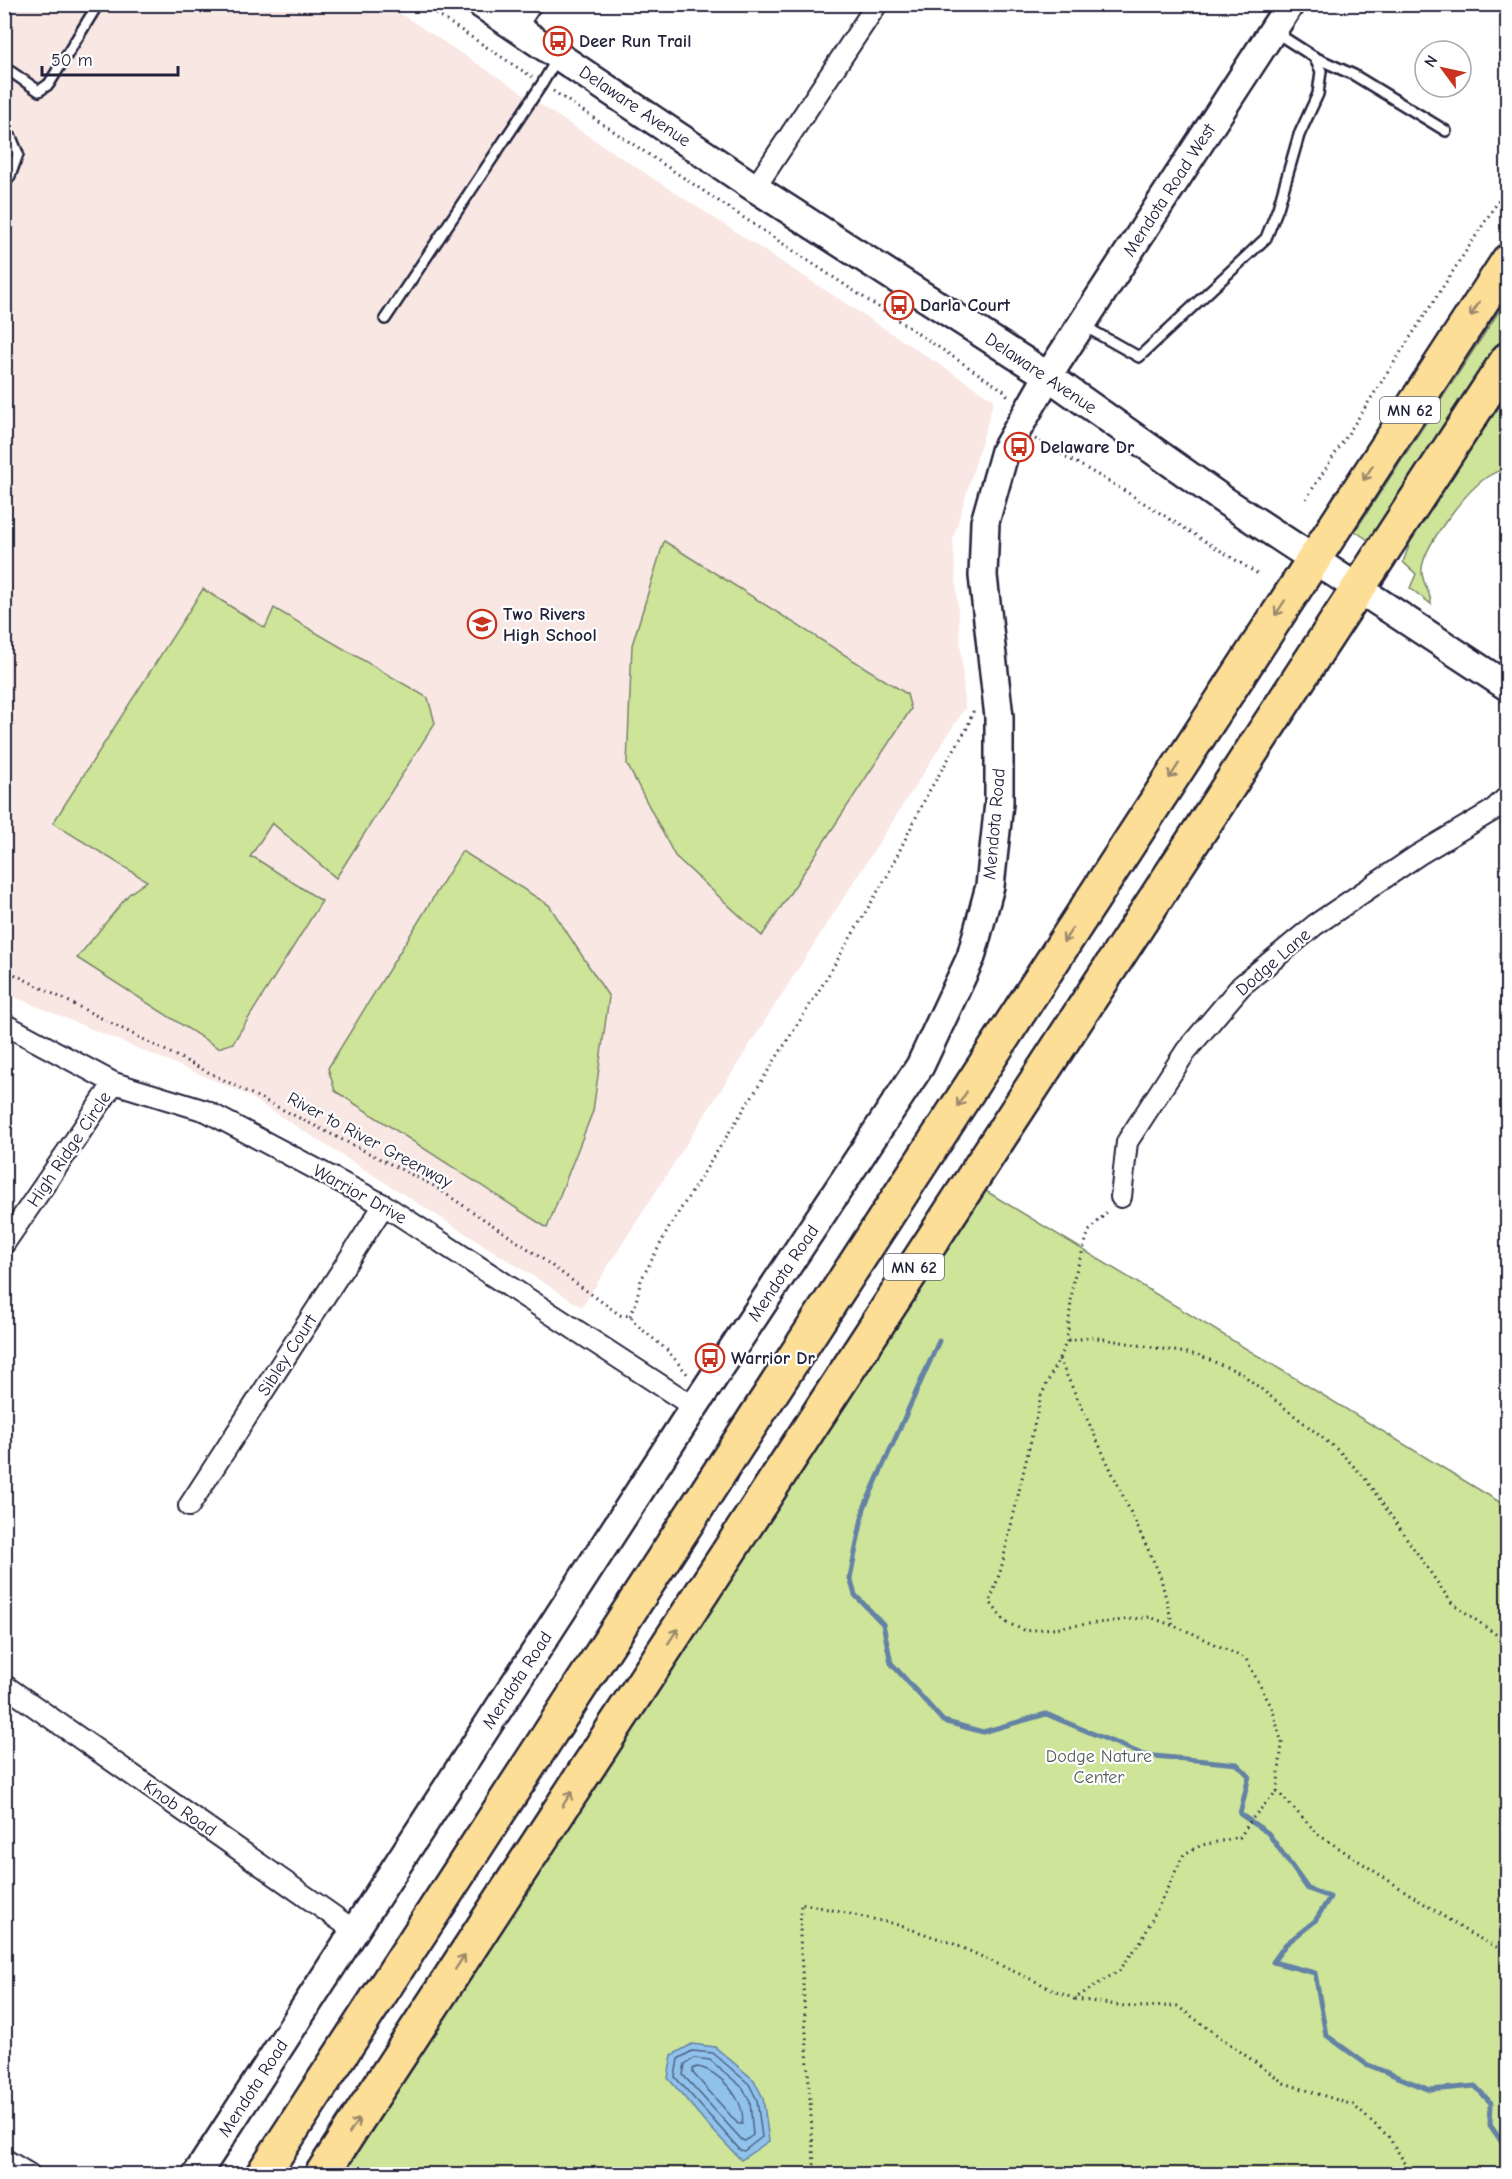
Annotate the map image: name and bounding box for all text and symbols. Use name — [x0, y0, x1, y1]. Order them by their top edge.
bus stop icon: Deer Run Trail — [542, 25, 574, 57]
place label: Deer Run Trail — [579, 31, 691, 52]
scale bar — [42, 39, 178, 77]
north arrow — [1413, 39, 1473, 99]
text: 50 m — [51, 50, 93, 71]
text: N — [1421, 52, 1442, 71]
street label: Delaware Avenue — [575, 61, 694, 151]
street label: Mendota Road West — [1119, 119, 1221, 260]
bus stop icon: Darla Court — [883, 289, 915, 321]
place label: Darla Court — [920, 295, 1011, 316]
one-way arrow — [1469, 301, 1482, 318]
street label: Delaware Avenue — [981, 328, 1100, 418]
road number: MN 62 — [1380, 397, 1440, 423]
bus stop icon: Delaware Dr — [1003, 431, 1035, 463]
place label: Delaware Dr — [1040, 437, 1135, 458]
one-way arrow — [1362, 464, 1375, 481]
one-way arrow — [1274, 599, 1286, 616]
place label: Two Rivers High School — [503, 604, 597, 646]
school or university icon: Two Rivers High School — [466, 608, 498, 640]
one-way arrow — [1168, 763, 1180, 779]
street label: Mendota Road — [979, 767, 1010, 881]
street label: Dodge Lane — [1232, 924, 1315, 1000]
one-way arrow — [1062, 926, 1074, 943]
street label: High Ridge Circle — [23, 1088, 116, 1211]
street label: River to River Greenway — [284, 1088, 457, 1193]
one-way arrow — [956, 1090, 968, 1106]
street label: Warrior Drive — [309, 1160, 410, 1229]
street label: Mendota Road — [743, 1221, 823, 1325]
road number: MN 62 — [884, 1254, 944, 1280]
street label: Sibley Court — [253, 1310, 322, 1400]
bus stop icon: Warrior Dr — [694, 1342, 726, 1374]
place label: Warrior Dr — [731, 1348, 816, 1369]
one-way arrow — [667, 1627, 680, 1644]
street label: Mendota Road — [478, 1628, 557, 1733]
park label: Dodge Nature Center — [1046, 1746, 1152, 1788]
street label: Knob Road — [139, 1776, 220, 1841]
one-way arrow — [561, 1791, 573, 1808]
one-way arrow — [455, 1954, 467, 1971]
street label: Mendota Road — [214, 2036, 293, 2141]
one-way arrow — [348, 2118, 360, 2134]

